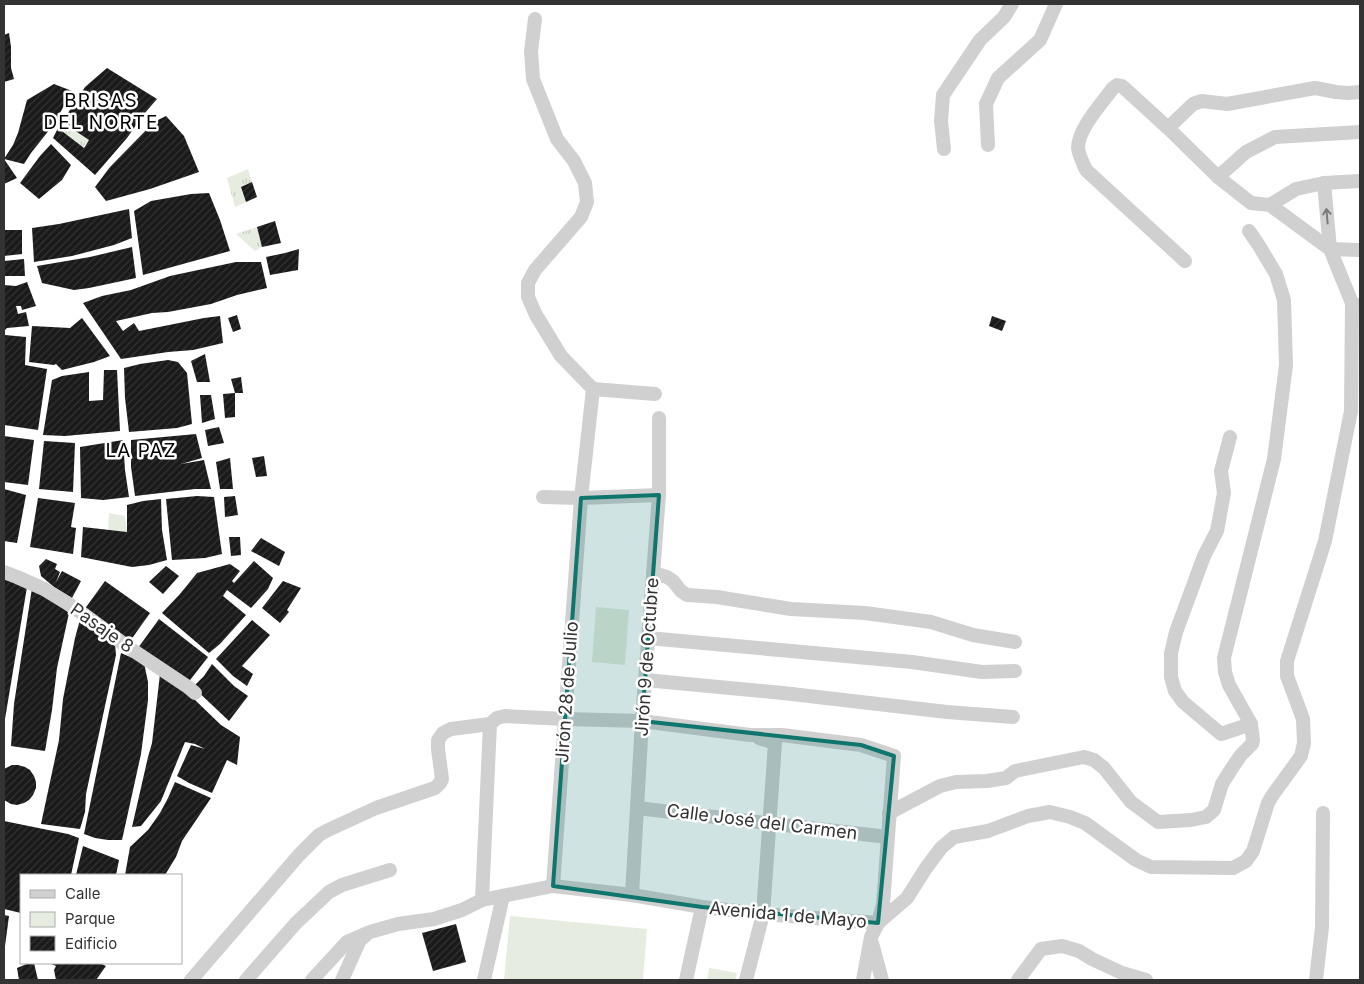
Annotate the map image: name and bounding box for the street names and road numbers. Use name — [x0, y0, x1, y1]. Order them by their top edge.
street label: Jirón 9 de Octubre — [630, 577, 663, 737]
street label: Pasaje 8 — [67, 598, 138, 657]
street label: Jirón 28 de Julio — [551, 621, 582, 763]
street label: Calle José del Carmen — [666, 799, 859, 844]
street label: Avenida 1 de Mayo — [708, 897, 868, 932]

